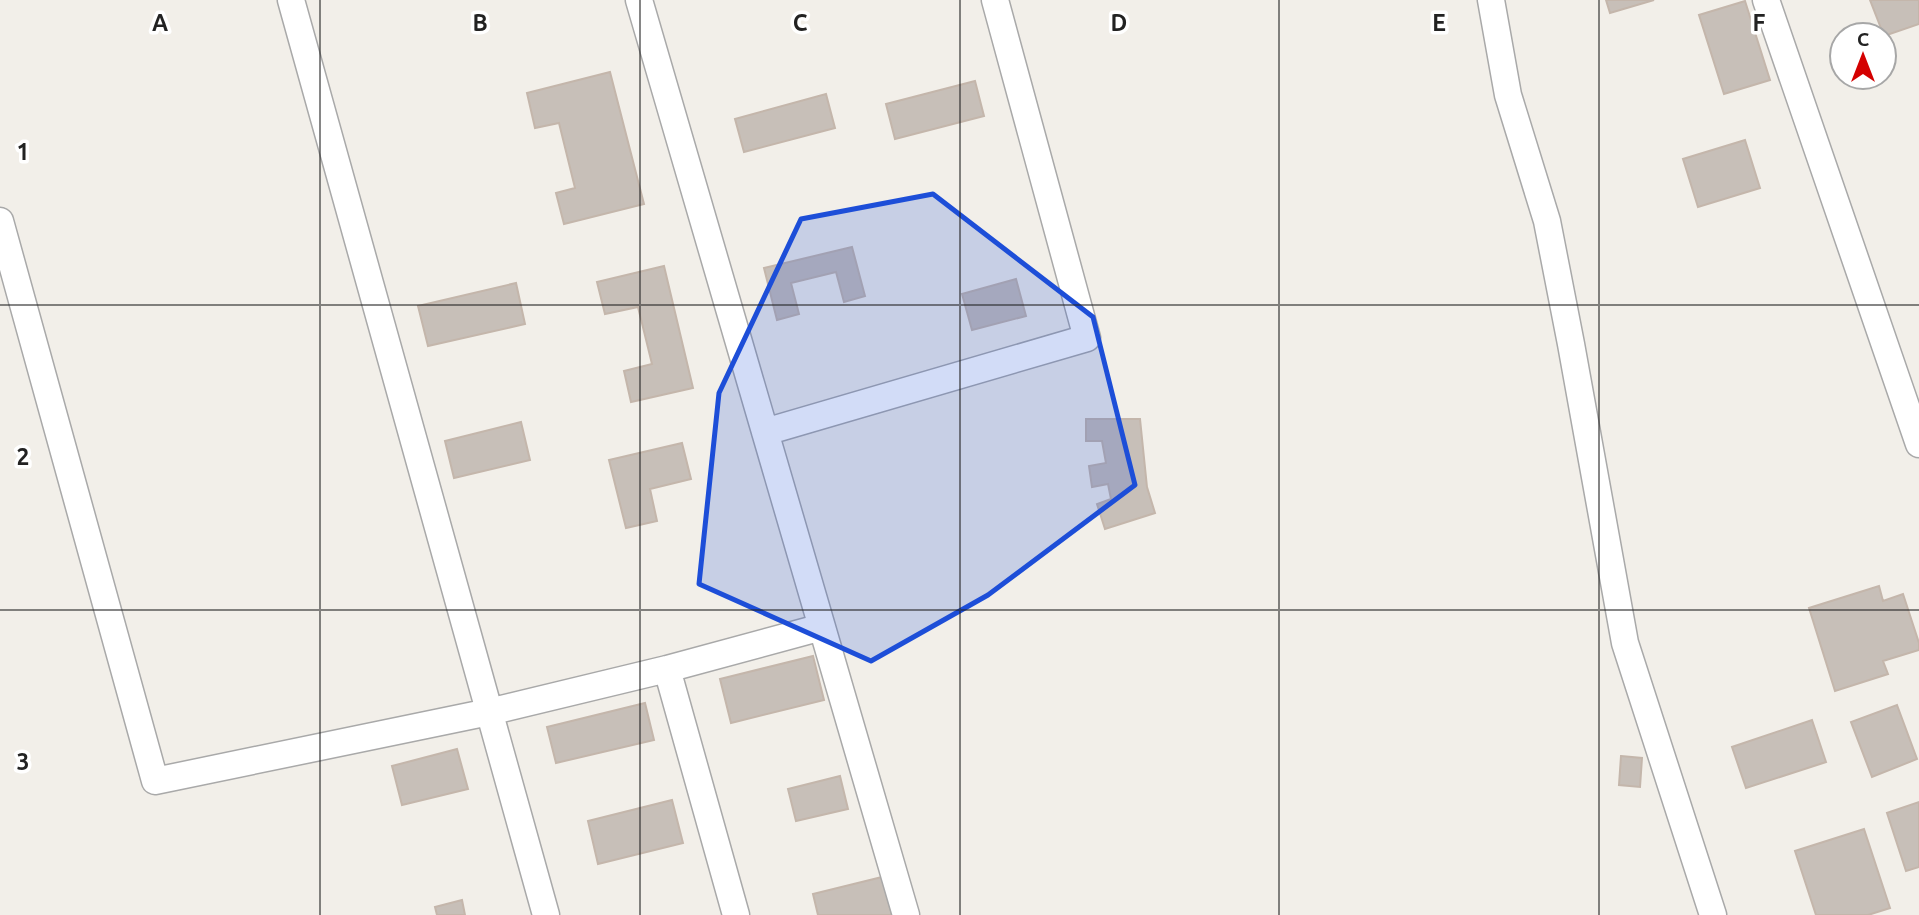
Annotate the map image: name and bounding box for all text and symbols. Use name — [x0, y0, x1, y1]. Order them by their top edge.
text: A — [152, 10, 168, 35]
text: B — [472, 10, 488, 35]
text: C — [793, 10, 808, 35]
text: D — [1111, 10, 1127, 35]
text: E — [1432, 10, 1446, 35]
text: F — [1753, 10, 1766, 35]
north arrow — [1828, 21, 1898, 91]
text: С — [1857, 28, 1869, 50]
text: 1 — [17, 139, 29, 164]
text: 2 — [17, 444, 29, 469]
text: 3 — [17, 749, 29, 774]

